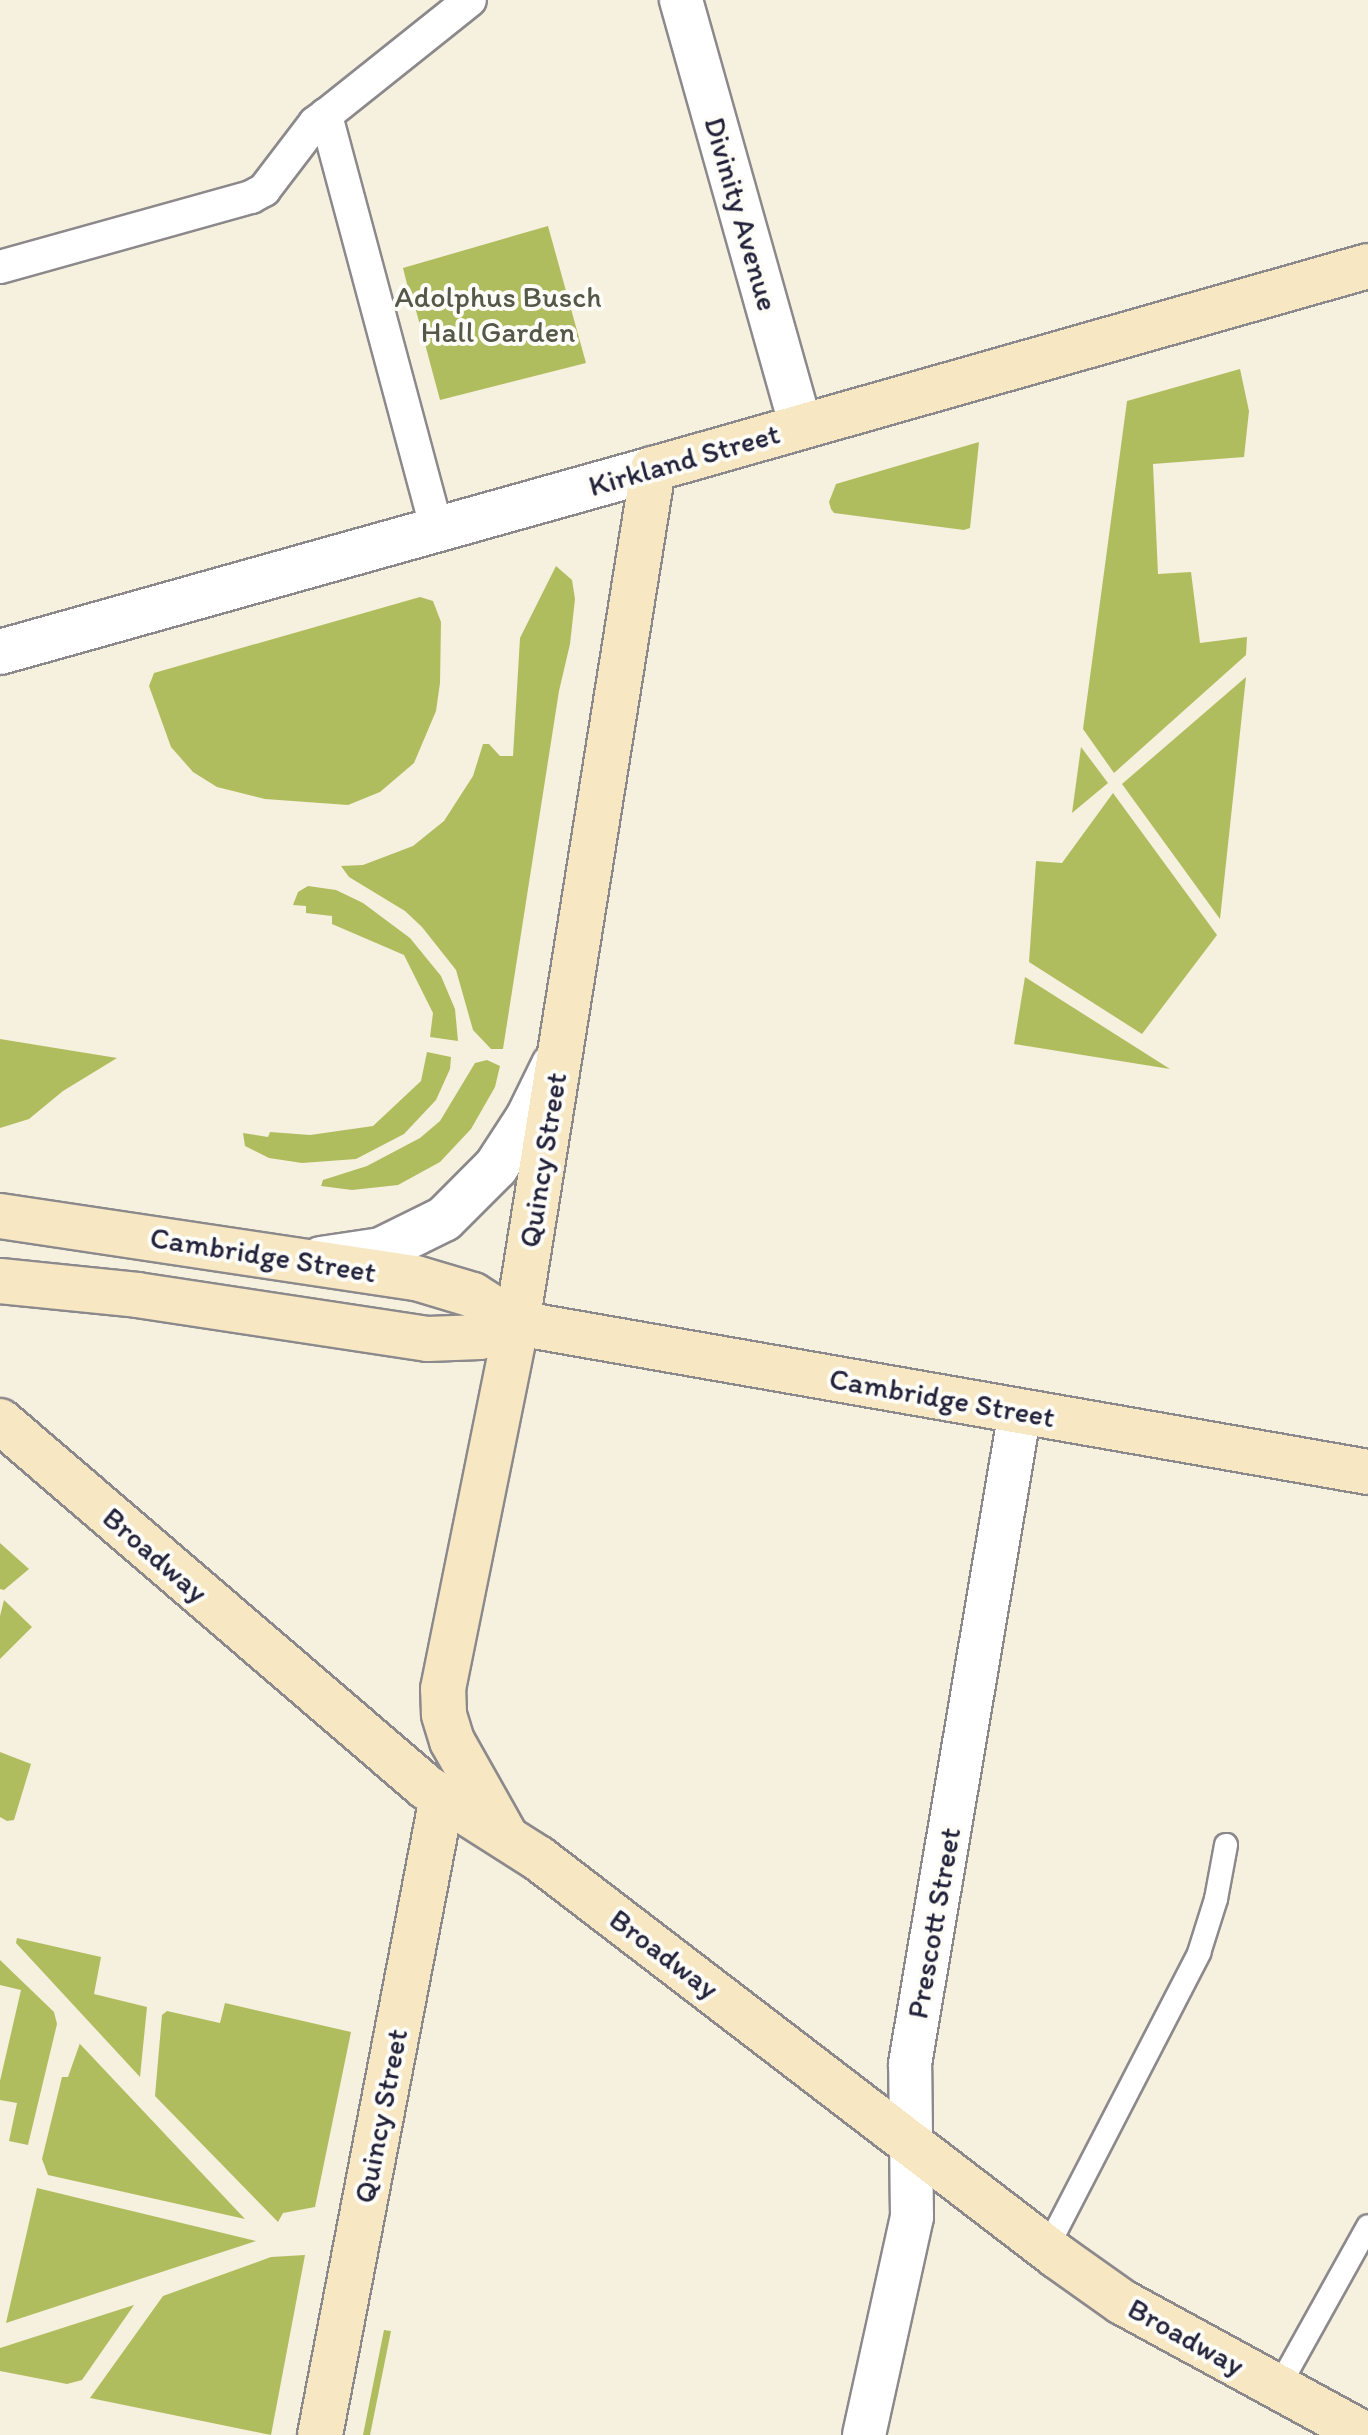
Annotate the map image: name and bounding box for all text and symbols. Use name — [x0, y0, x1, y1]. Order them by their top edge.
street label: Divinity Avenue — [696, 114, 786, 314]
park label: Adolphus Busch Hall Garden — [394, 279, 602, 350]
street label: Kirkland Street — [585, 416, 783, 504]
street label: Quincy Street — [511, 1070, 575, 1250]
street label: Cambridge Street — [148, 1219, 378, 1291]
street label: Cambridge Street — [827, 1361, 1057, 1435]
street label: Broadway — [95, 1500, 215, 1610]
street label: Prescott Street — [899, 1825, 969, 2021]
street label: Broadway — [602, 1901, 726, 2007]
street label: Quincy Street — [346, 2026, 416, 2206]
street label: Broadway — [1122, 2290, 1250, 2384]

